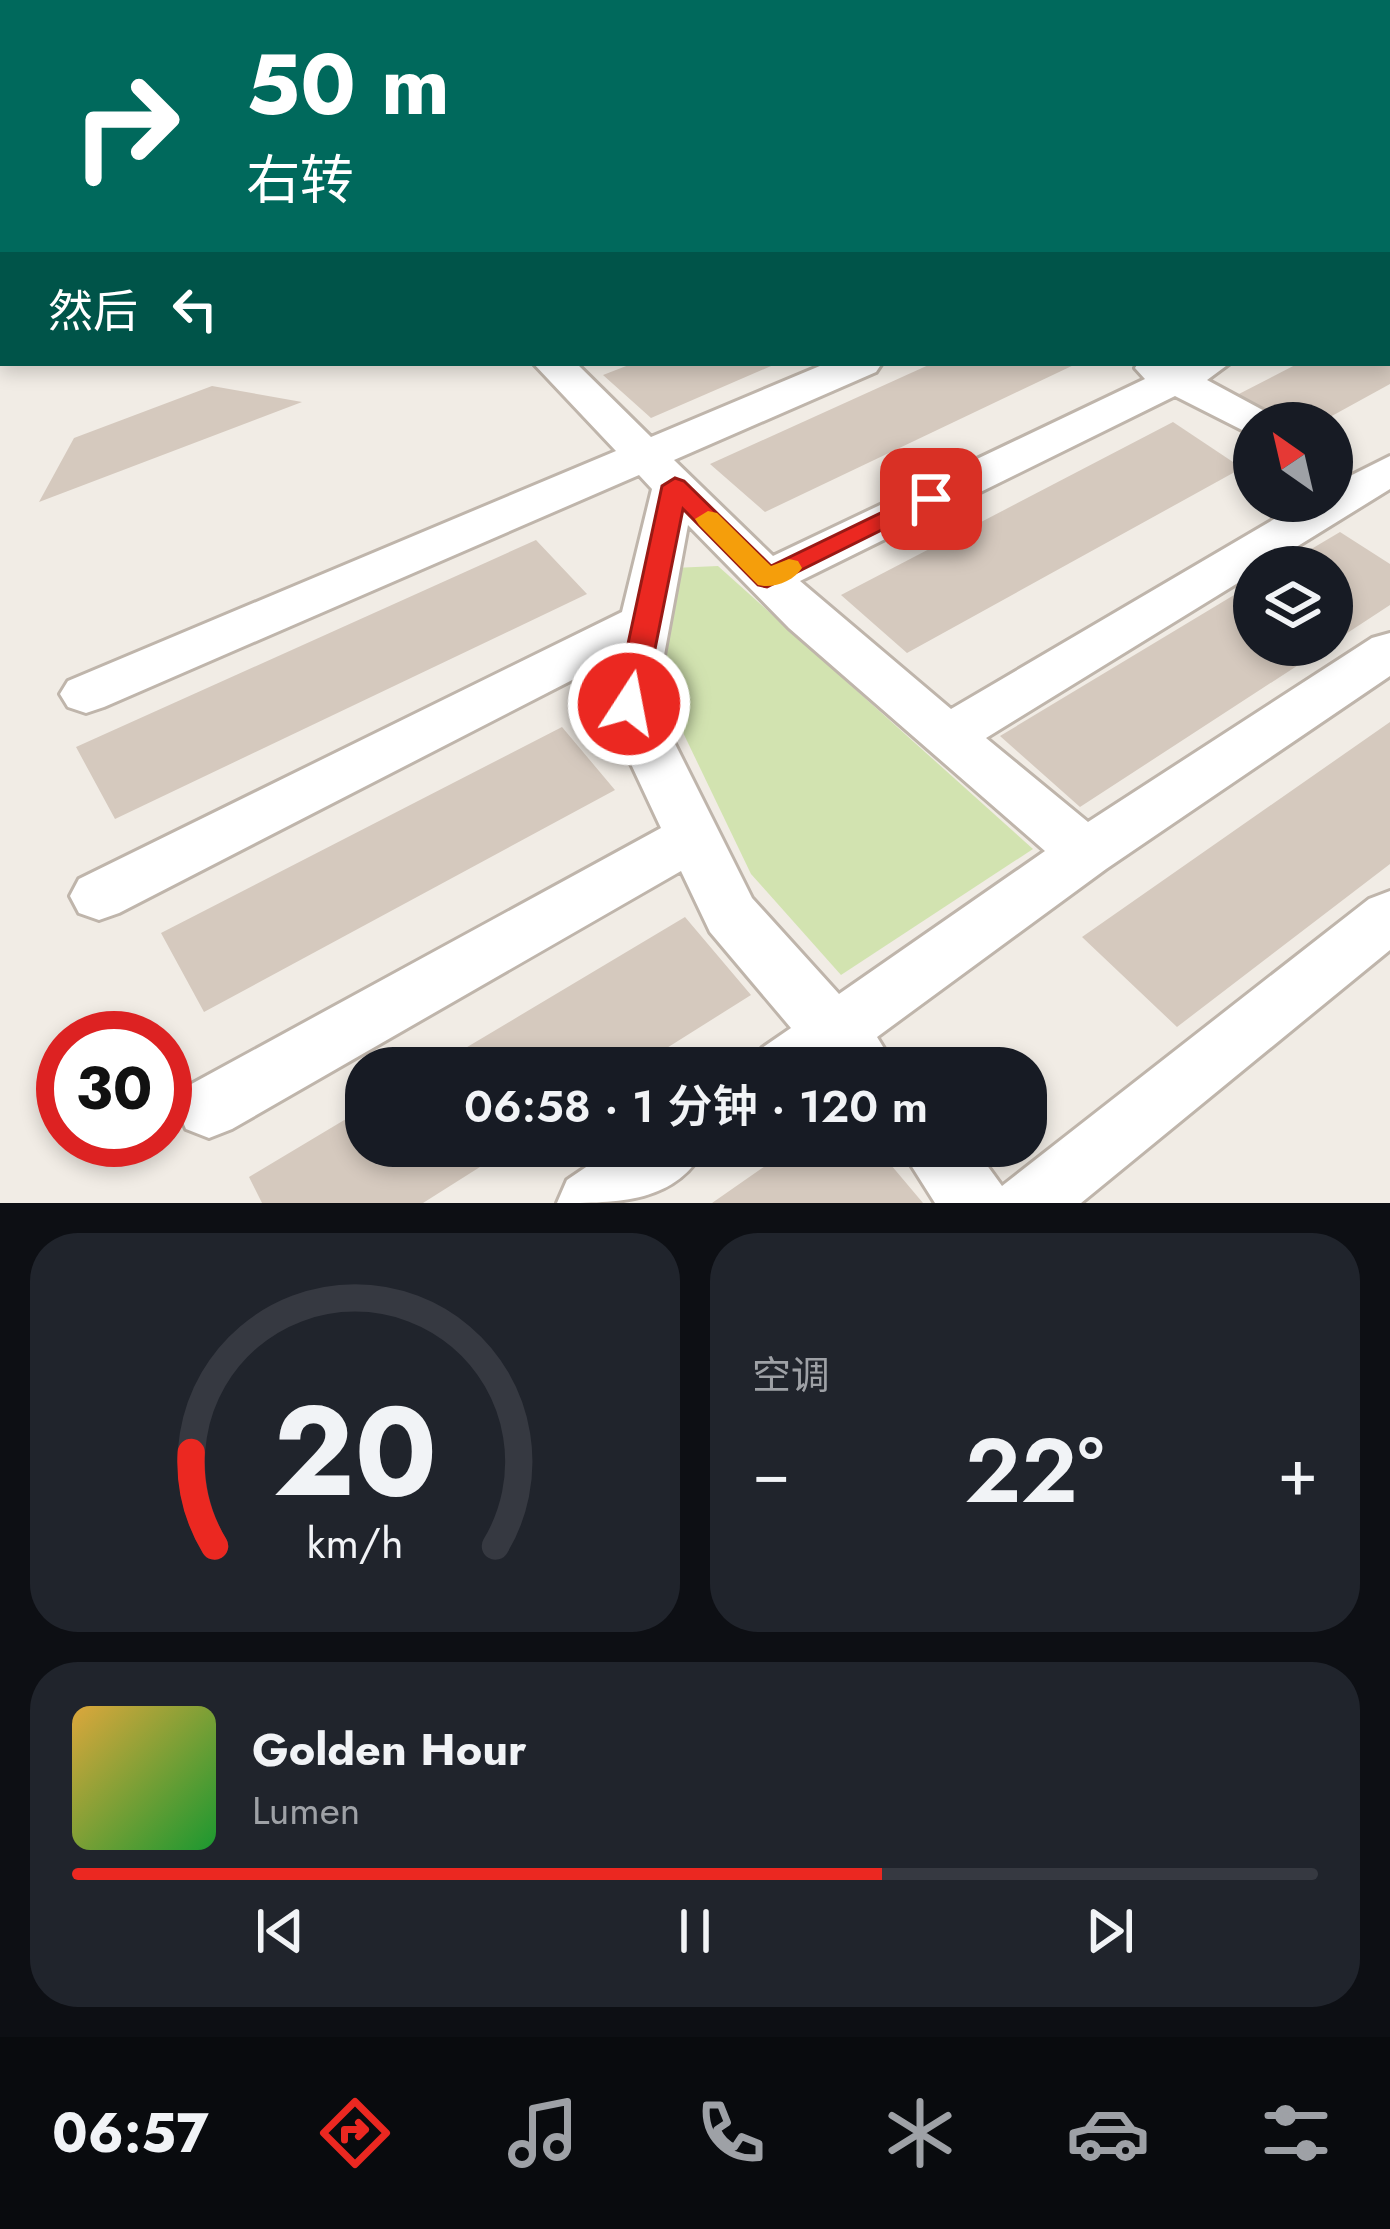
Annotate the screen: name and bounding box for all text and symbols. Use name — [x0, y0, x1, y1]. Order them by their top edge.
text: 50 m — [246, 24, 450, 146]
icon: right — [48, 48, 204, 204]
text: 右转 — [246, 141, 354, 219]
icon: left — [162, 276, 228, 342]
text: 然后 — [48, 279, 138, 344]
north arrow — [1233, 402, 1353, 522]
map controls — [1233, 402, 1353, 666]
pin — [880, 448, 982, 550]
icon: arrive — [898, 466, 964, 532]
button: layers — [1233, 546, 1353, 666]
position arrow — [566, 641, 692, 767]
speed limit sign: 30 — [36, 1011, 192, 1167]
text: 06:58 · 1 分钟 · 120 m — [464, 1074, 928, 1139]
text: 空调 — [752, 1347, 830, 1404]
text: 20 — [273, 1361, 437, 1542]
text: 22° — [964, 1406, 1104, 1536]
text: − — [752, 1424, 791, 1520]
text: + — [1277, 1424, 1318, 1520]
text: km/h — [307, 1511, 403, 1573]
text: Golden Hour — [252, 1717, 527, 1782]
text: Lumen — [252, 1782, 360, 1839]
icon: previous — [247, 1898, 313, 1964]
icon: pause — [662, 1898, 728, 1964]
icon: next — [1077, 1898, 1143, 1964]
icon: directions — [313, 2091, 397, 2175]
icon: music — [501, 2091, 585, 2175]
icon: phone — [689, 2091, 773, 2175]
icon: climate — [878, 2091, 962, 2175]
icon: car — [1066, 2091, 1150, 2175]
icon: filters — [1254, 2091, 1338, 2175]
text: 06:57 — [52, 2094, 209, 2172]

